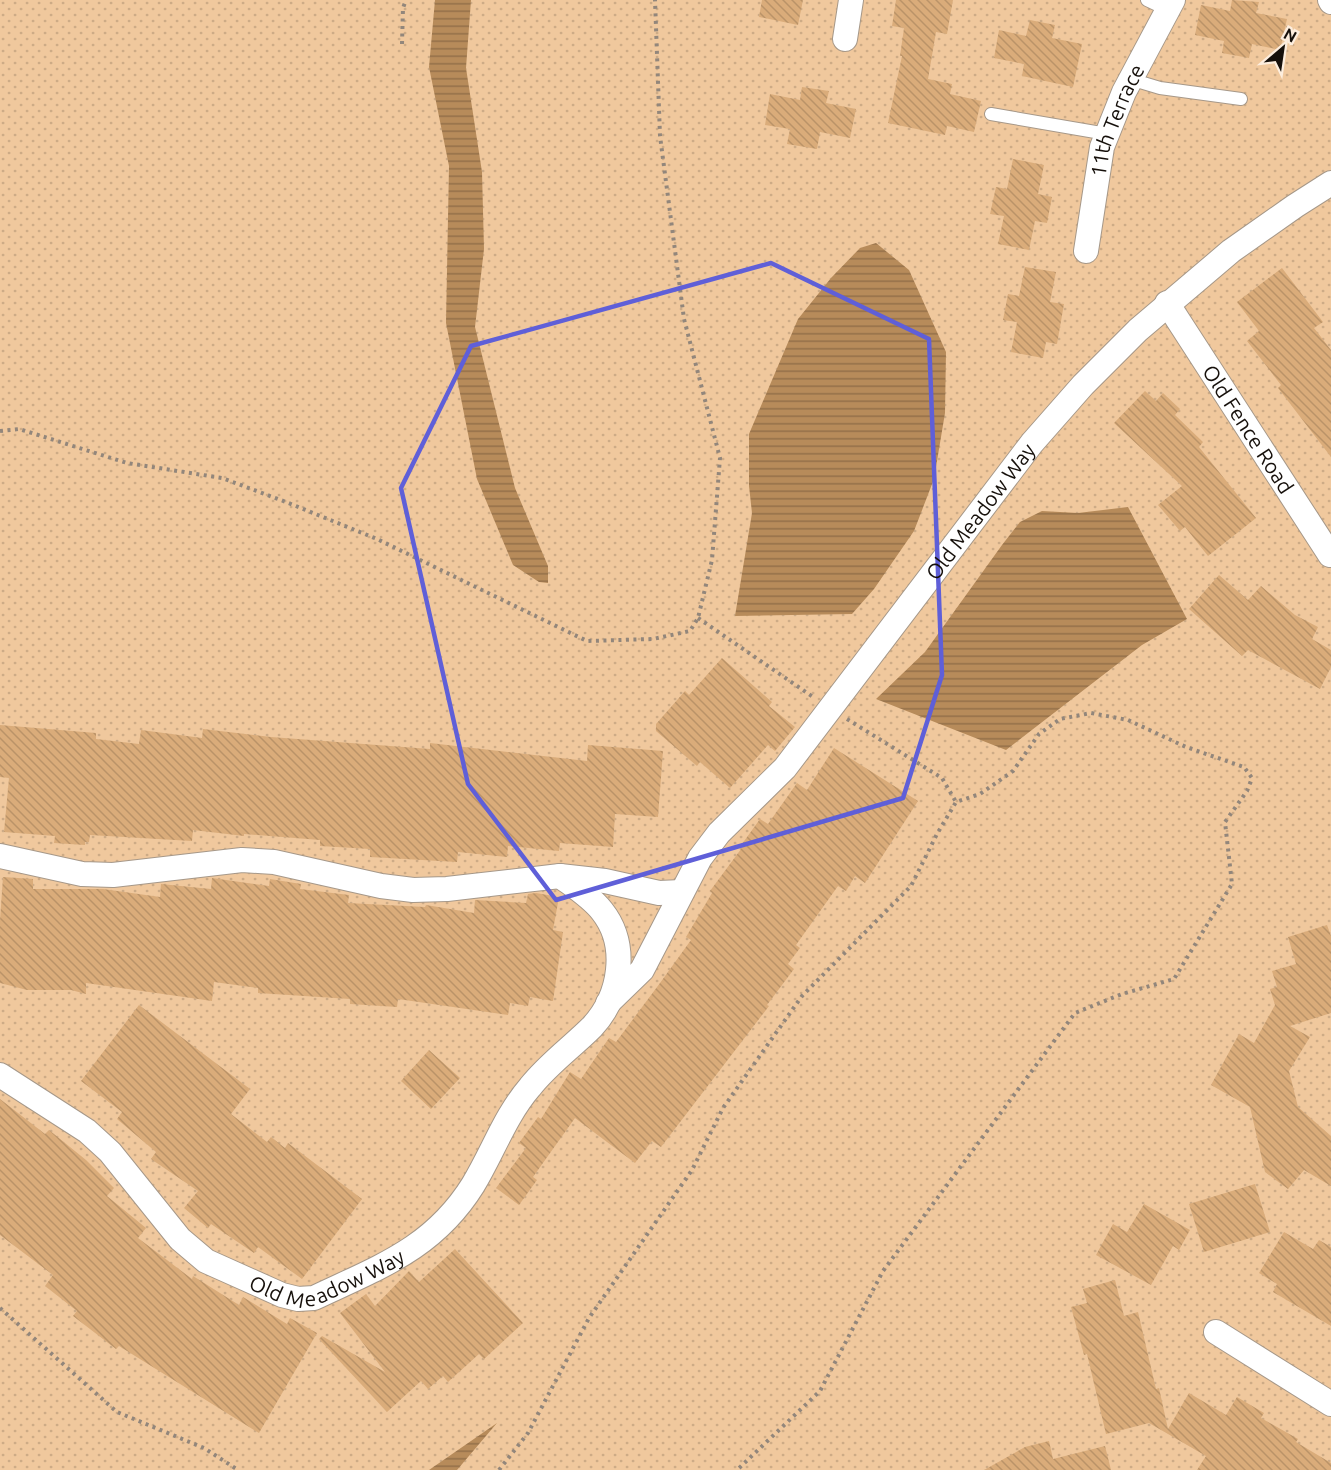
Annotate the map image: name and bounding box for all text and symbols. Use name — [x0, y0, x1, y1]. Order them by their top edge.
north arrow — [1253, 18, 1313, 78]
text: N — [1281, 24, 1300, 46]
street label: 11th Terrace — [1086, 60, 1149, 178]
street label: Old Fence Road — [1198, 360, 1299, 498]
street label: Old Meadow Way — [921, 438, 1040, 584]
street label: Old Meadow Way — [246, 1244, 408, 1312]

